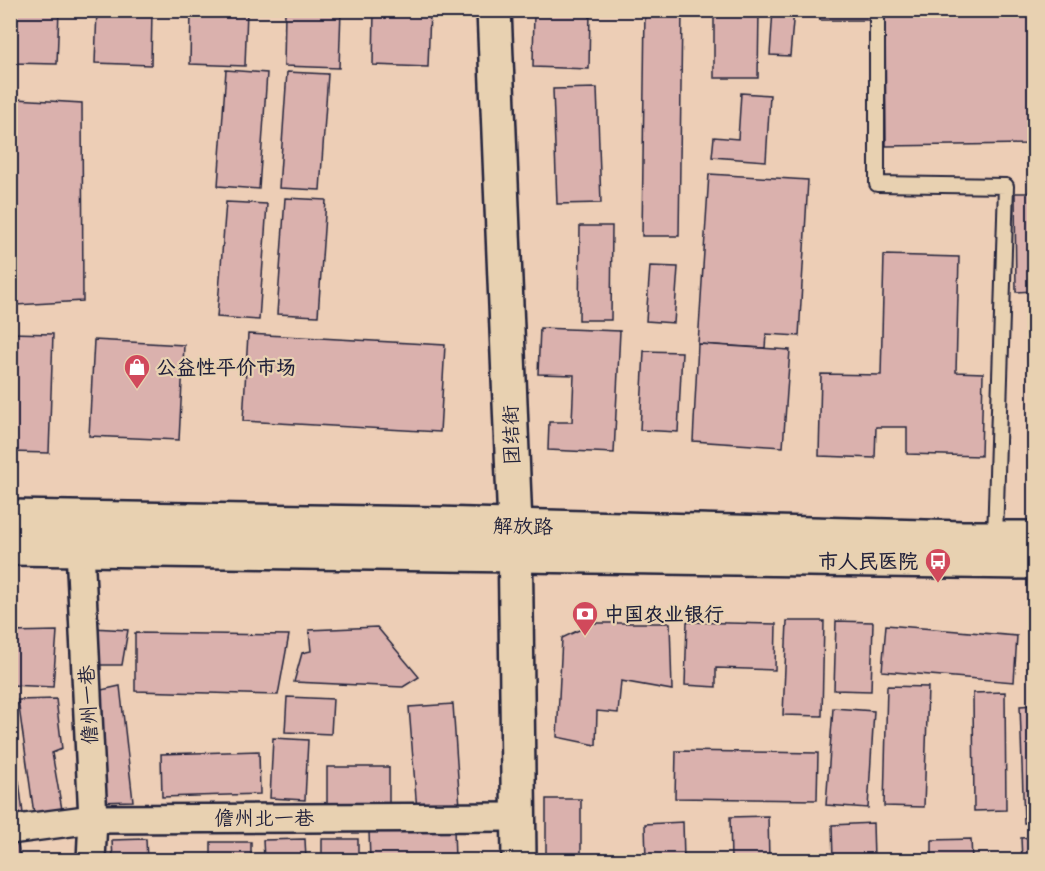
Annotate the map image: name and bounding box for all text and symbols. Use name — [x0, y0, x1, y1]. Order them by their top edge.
place label: 公益性平价市场 — [156, 351, 296, 381]
shop icon: 公益性平价市场 — [122, 352, 152, 390]
street label: 团结街 — [494, 405, 526, 466]
street label: 解放路 — [493, 509, 554, 541]
place label: 市人民医院 — [818, 545, 918, 575]
bus stop icon: 市人民医院 — [923, 546, 953, 584]
place label: 中国农业银行 — [604, 598, 724, 628]
bank icon: 中国农业银行 — [570, 599, 600, 637]
street label: 儋州一巷 — [70, 663, 104, 746]
street label: 儋州北一巷 — [214, 802, 315, 832]

